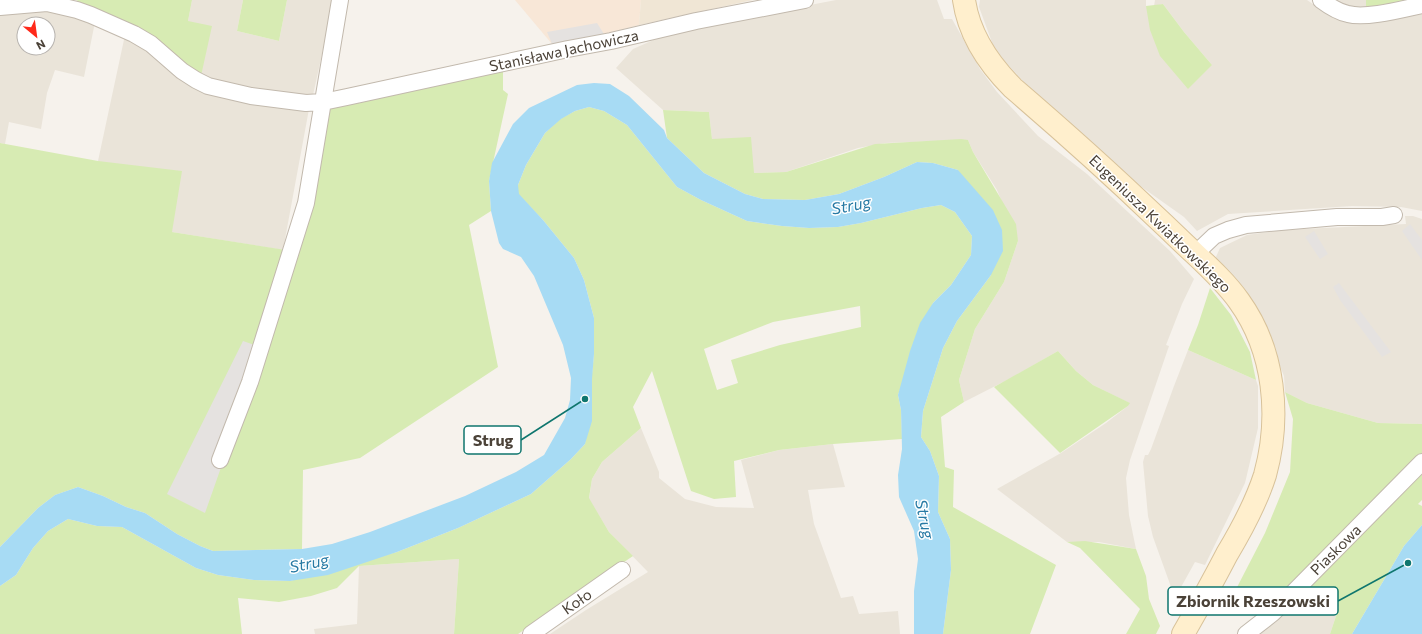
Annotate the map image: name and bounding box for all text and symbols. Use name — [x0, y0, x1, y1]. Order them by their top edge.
north arrow — [16, 16, 56, 56]
street label: Stanisława Jachowicza — [487, 25, 640, 75]
text: N — [34, 37, 48, 53]
street label: Eugeniusza Kwiatkowskiego — [1086, 151, 1236, 296]
water label: Strug — [830, 191, 874, 218]
callout: Strug — [464, 426, 521, 454]
text: Strug — [473, 430, 514, 449]
water label: Strug — [912, 497, 939, 542]
street label: Piaskowa — [1306, 520, 1364, 578]
water label: Strug — [287, 549, 332, 576]
street label: Koło — [558, 585, 595, 618]
callout: Zbiornik Rzeszowski — [1168, 587, 1338, 615]
text: Zbiornik Rzeszowski — [1176, 591, 1330, 610]

